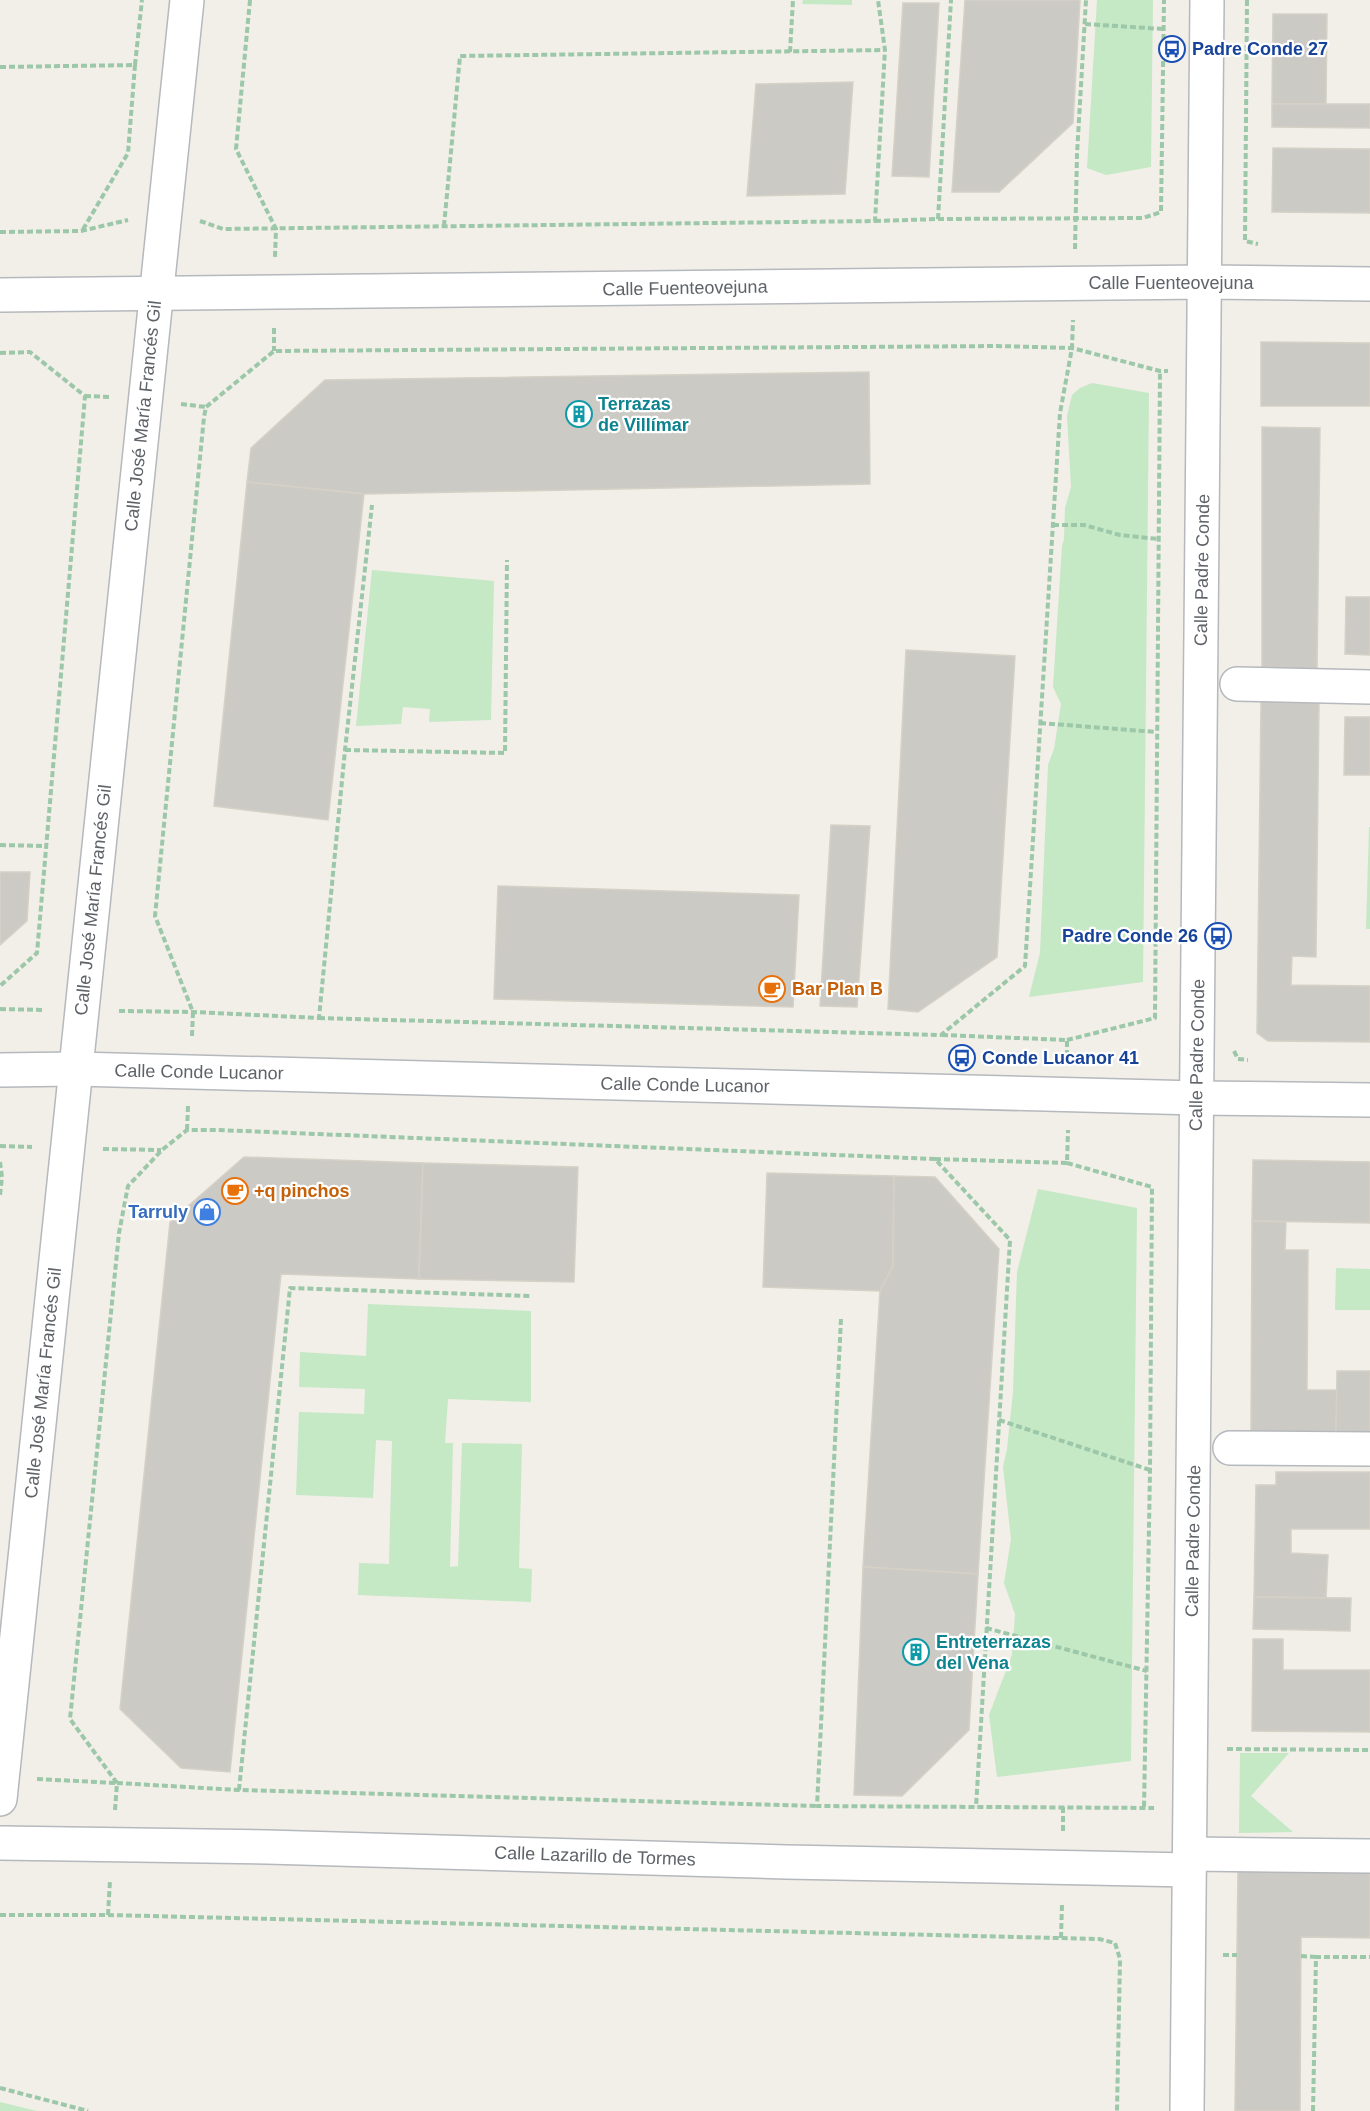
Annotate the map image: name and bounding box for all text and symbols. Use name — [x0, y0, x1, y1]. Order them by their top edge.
bus stop icon: Padre Conde 27 — [1157, 34, 1187, 64]
place label: Padre Conde 27 — [1192, 39, 1328, 59]
street label: Calle Fuenteovejuna — [1088, 273, 1255, 293]
street label: Calle Fuenteovejuna — [602, 277, 769, 299]
street label: Calle José María Francés Gil — [121, 300, 165, 532]
place label: Terrazas de Villímar — [598, 394, 689, 435]
building icon: Terrazas de Villímar — [564, 399, 594, 429]
street label: Calle Padre Conde — [1191, 494, 1213, 646]
street label: Calle José María Francés Gil — [71, 784, 115, 1016]
bus stop icon: Padre Conde 26 — [1203, 921, 1233, 951]
place label: Padre Conde 26 — [1062, 926, 1198, 946]
cafe icon: Bar Plan B — [757, 974, 787, 1004]
place label: Bar Plan B — [792, 979, 883, 999]
street label: Calle Padre Conde — [1186, 979, 1208, 1131]
bus stop icon: Conde Lucanor 41 — [947, 1043, 977, 1073]
place label: Conde Lucanor 41 — [982, 1048, 1139, 1068]
street label: Calle Conde Lucanor — [114, 1061, 284, 1083]
street label: Calle Conde Lucanor — [600, 1074, 770, 1096]
cafe icon: +q pinchos — [220, 1176, 250, 1206]
place label: +q pinchos — [254, 1181, 350, 1201]
shop icon: Tarruly — [192, 1197, 222, 1227]
place label: Tarruly — [128, 1202, 188, 1222]
street label: Calle José María Francés Gil — [21, 1267, 65, 1499]
street label: Calle Padre Conde — [1182, 1465, 1204, 1617]
place label: Entreterrazas del Vena — [936, 1632, 1051, 1673]
building icon: Entreterrazas del Vena — [901, 1637, 931, 1667]
street label: Calle Lazarillo de Tormes — [494, 1842, 696, 1870]

